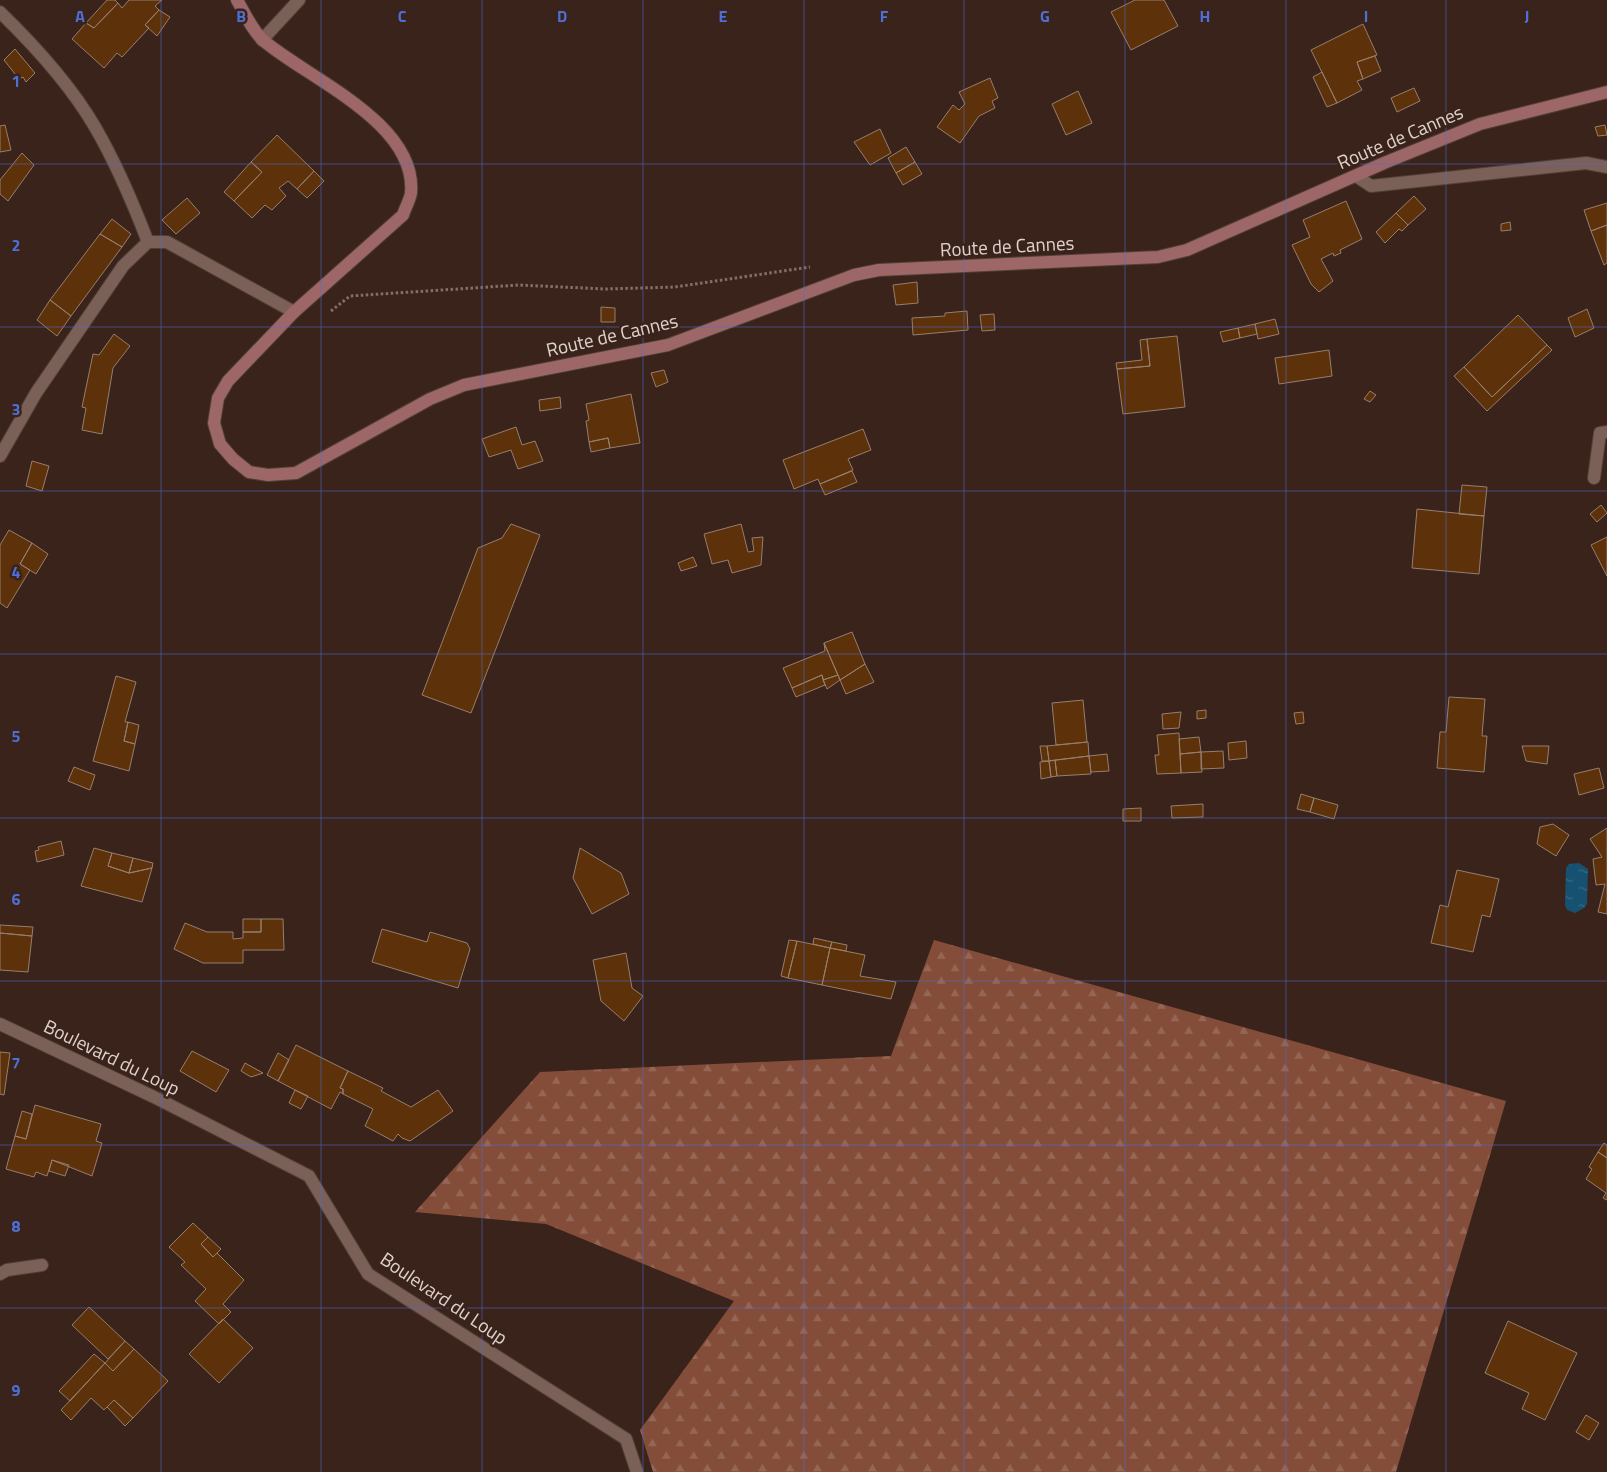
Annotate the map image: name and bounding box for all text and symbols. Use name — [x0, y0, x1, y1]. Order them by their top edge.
text: A — [75, 4, 85, 28]
text: B — [236, 4, 246, 28]
text: C — [398, 4, 407, 28]
text: D — [557, 4, 567, 28]
text: E — [719, 4, 728, 28]
text: F — [880, 4, 889, 28]
text: G — [1040, 4, 1050, 28]
text: H — [1200, 4, 1210, 28]
text: I — [1364, 4, 1368, 28]
text: J — [1525, 4, 1529, 28]
text: 1 — [12, 69, 20, 93]
street label: Route de Cannes — [1332, 97, 1468, 176]
street label: Route de Cannes — [939, 227, 1075, 264]
text: 2 — [12, 233, 20, 257]
street label: Route de Cannes — [543, 305, 681, 364]
text: 3 — [12, 397, 20, 421]
text: 4 — [12, 560, 21, 584]
text: 5 — [12, 724, 21, 748]
text: 6 — [12, 887, 21, 911]
street label: Boulevard du Loup — [39, 1011, 185, 1102]
text: 7 — [12, 1051, 20, 1075]
text: 8 — [12, 1214, 21, 1238]
street label: Boulevard du Loup — [375, 1244, 514, 1351]
text: 9 — [12, 1378, 21, 1402]

